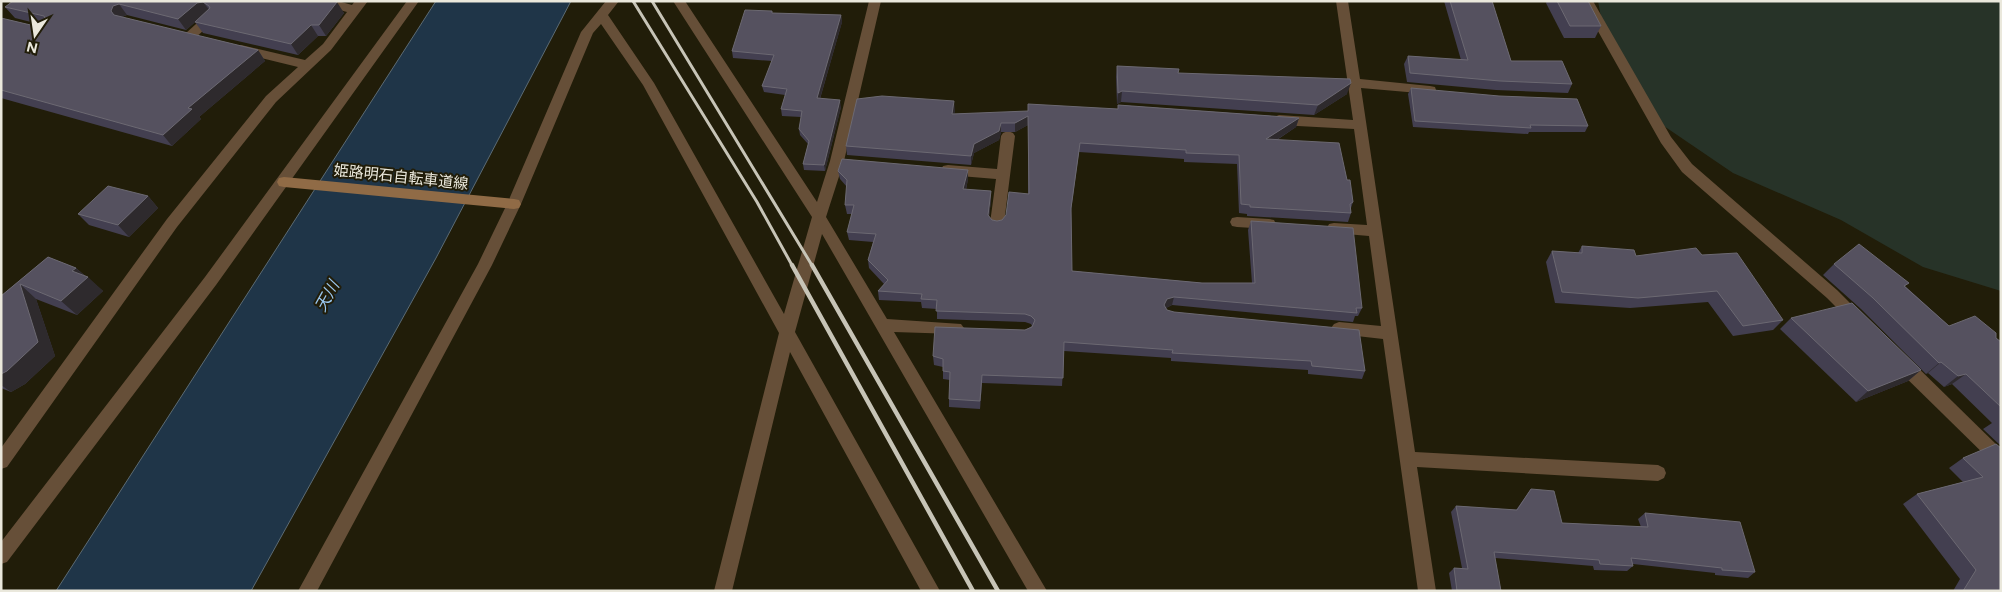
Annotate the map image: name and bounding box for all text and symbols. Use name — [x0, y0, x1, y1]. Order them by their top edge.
north arrow — [10, 10, 60, 60]
text: N — [25, 38, 39, 57]
street label: 姫路明石自転車道線 — [333, 161, 469, 193]
water label: 天川 — [311, 276, 344, 315]

